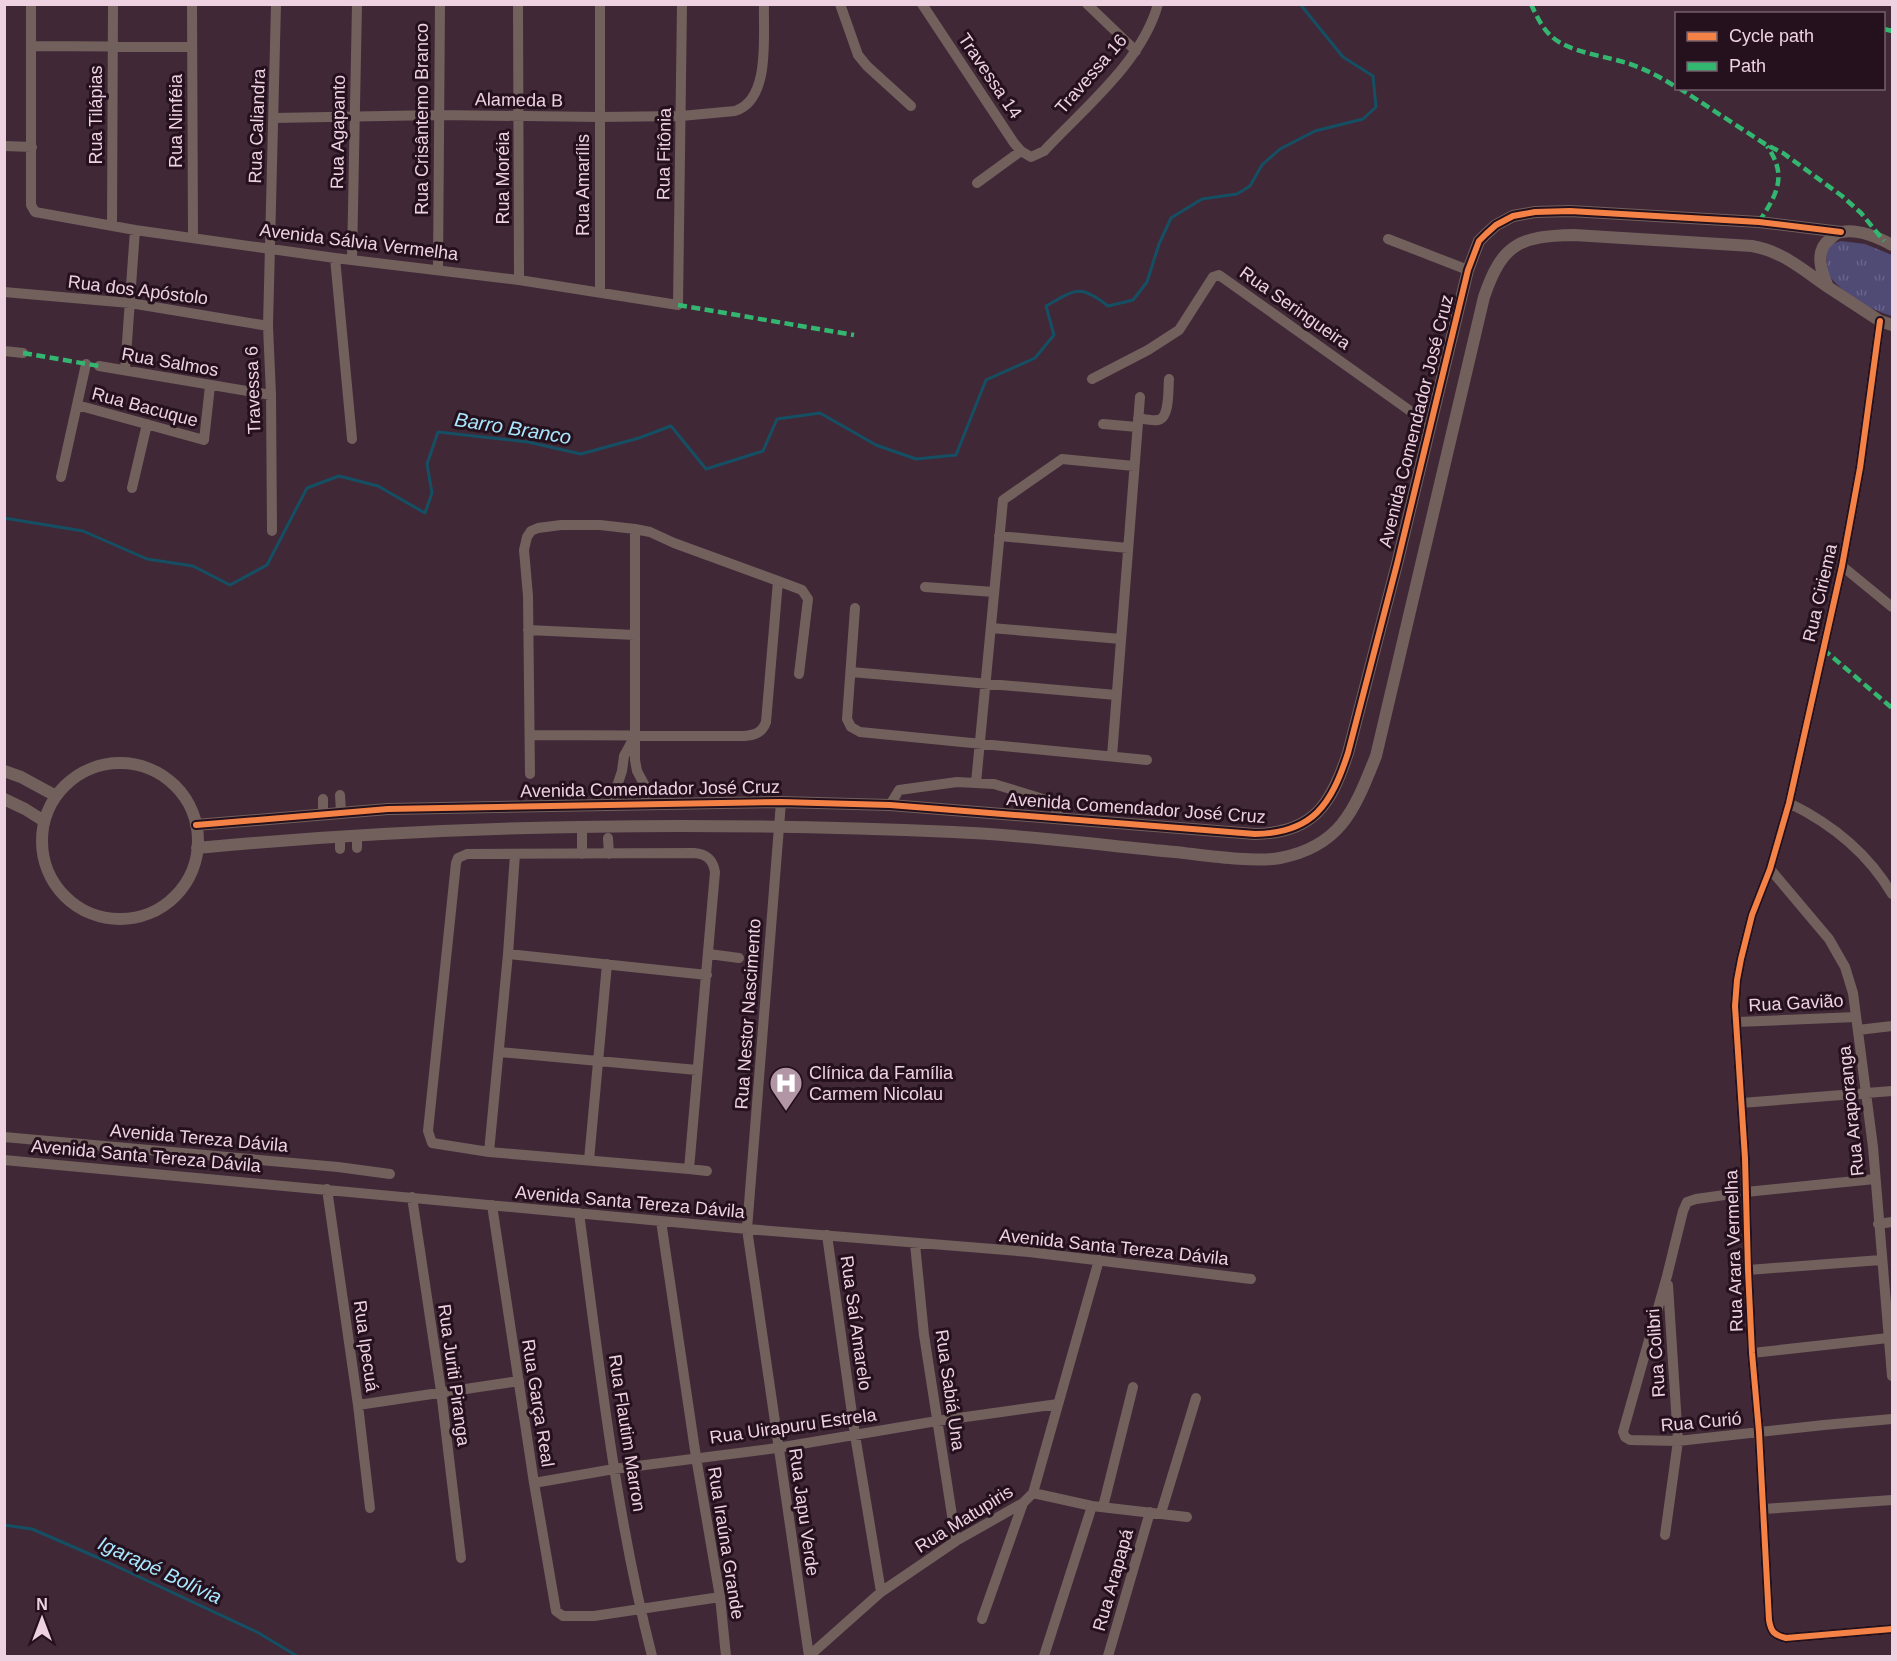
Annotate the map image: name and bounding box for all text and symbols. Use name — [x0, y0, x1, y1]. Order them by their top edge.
legend — [1675, 12, 1885, 90]
street label: Rua Crisântemo Branco — [412, 23, 432, 215]
text: Cycle path — [1729, 26, 1814, 46]
street label: Travessa 14 — [954, 30, 1026, 122]
street label: Travessa 16 — [1051, 30, 1131, 118]
text: Path — [1729, 56, 1766, 76]
street label: Rua Tilápias — [86, 65, 106, 165]
street label: Rua Caliandra — [245, 67, 269, 184]
street label: Rua Ninféia — [166, 73, 186, 168]
street label: Rua Agapanto — [327, 75, 349, 189]
street label: Alameda B — [475, 89, 563, 111]
street label: Rua Fitônia — [653, 107, 675, 200]
street label: Rua Moréia — [493, 130, 513, 225]
street label: Rua Amarílis — [573, 134, 593, 236]
street label: Avenida Sálvia Vermelha — [259, 220, 460, 264]
street label: Rua Seringueira — [1236, 263, 1355, 354]
street label: Rua dos Apóstolo — [67, 271, 209, 309]
street label: Avenida Comendador José Cruz — [1375, 293, 1457, 549]
street label: Rua Salmos — [120, 344, 220, 380]
street label: Travessa 6 — [241, 345, 265, 435]
street label: Rua Bacuque — [90, 383, 200, 431]
water label: Barro Branco — [453, 408, 573, 448]
street label: Rua Ciriema — [1799, 541, 1841, 644]
street label: Avenida Comendador José Cruz — [520, 777, 780, 801]
street label: Avenida Comendador José Cruz — [1006, 789, 1266, 827]
street label: Rua Nestor Nascimento — [731, 918, 765, 1110]
street label: Rua Gavião — [1748, 991, 1844, 1015]
street label: Rua Araporanga — [1834, 1044, 1868, 1177]
place label: Clínica da Família Carmem Nicolau — [809, 1063, 954, 1104]
hospital icon: Clínica da Família Carmem Nicolau — [768, 1065, 804, 1112]
street label: Avenida Tereza Dávila — [109, 1120, 290, 1156]
street label: Avenida Santa Tereza Dávila — [30, 1136, 263, 1176]
street label: Rua Arara Vermelha — [1721, 1169, 1747, 1332]
street label: Avenida Santa Tereza Dávila — [514, 1182, 747, 1222]
street label: Avenida Santa Tereza Dávila — [998, 1225, 1231, 1269]
street label: Rua Saí Amarelo — [837, 1254, 875, 1392]
street label: Rua Ipecuá — [350, 1299, 382, 1394]
street label: Rua Juriti Piranga — [434, 1303, 474, 1448]
street label: Rua Colibri — [1643, 1308, 1669, 1398]
street label: Rua Sabiá Una — [932, 1328, 969, 1453]
street label: Rua Garça Real — [518, 1338, 558, 1468]
street label: Rua Flautim Marron — [605, 1353, 649, 1513]
street label: Rua Uirapuru Estrela — [708, 1404, 879, 1448]
street label: Rua Curió — [1660, 1409, 1742, 1435]
street label: Rua Japu Verde — [785, 1447, 823, 1577]
street label: Rua Iraúna Grande — [704, 1465, 748, 1621]
street label: Rua Matupiris — [912, 1481, 1016, 1557]
street label: Rua Arapapá — [1089, 1526, 1137, 1633]
water label: Igarapé Bolívia — [95, 1532, 225, 1608]
north arrow — [12, 1589, 72, 1649]
text: N — [36, 1596, 48, 1613]

